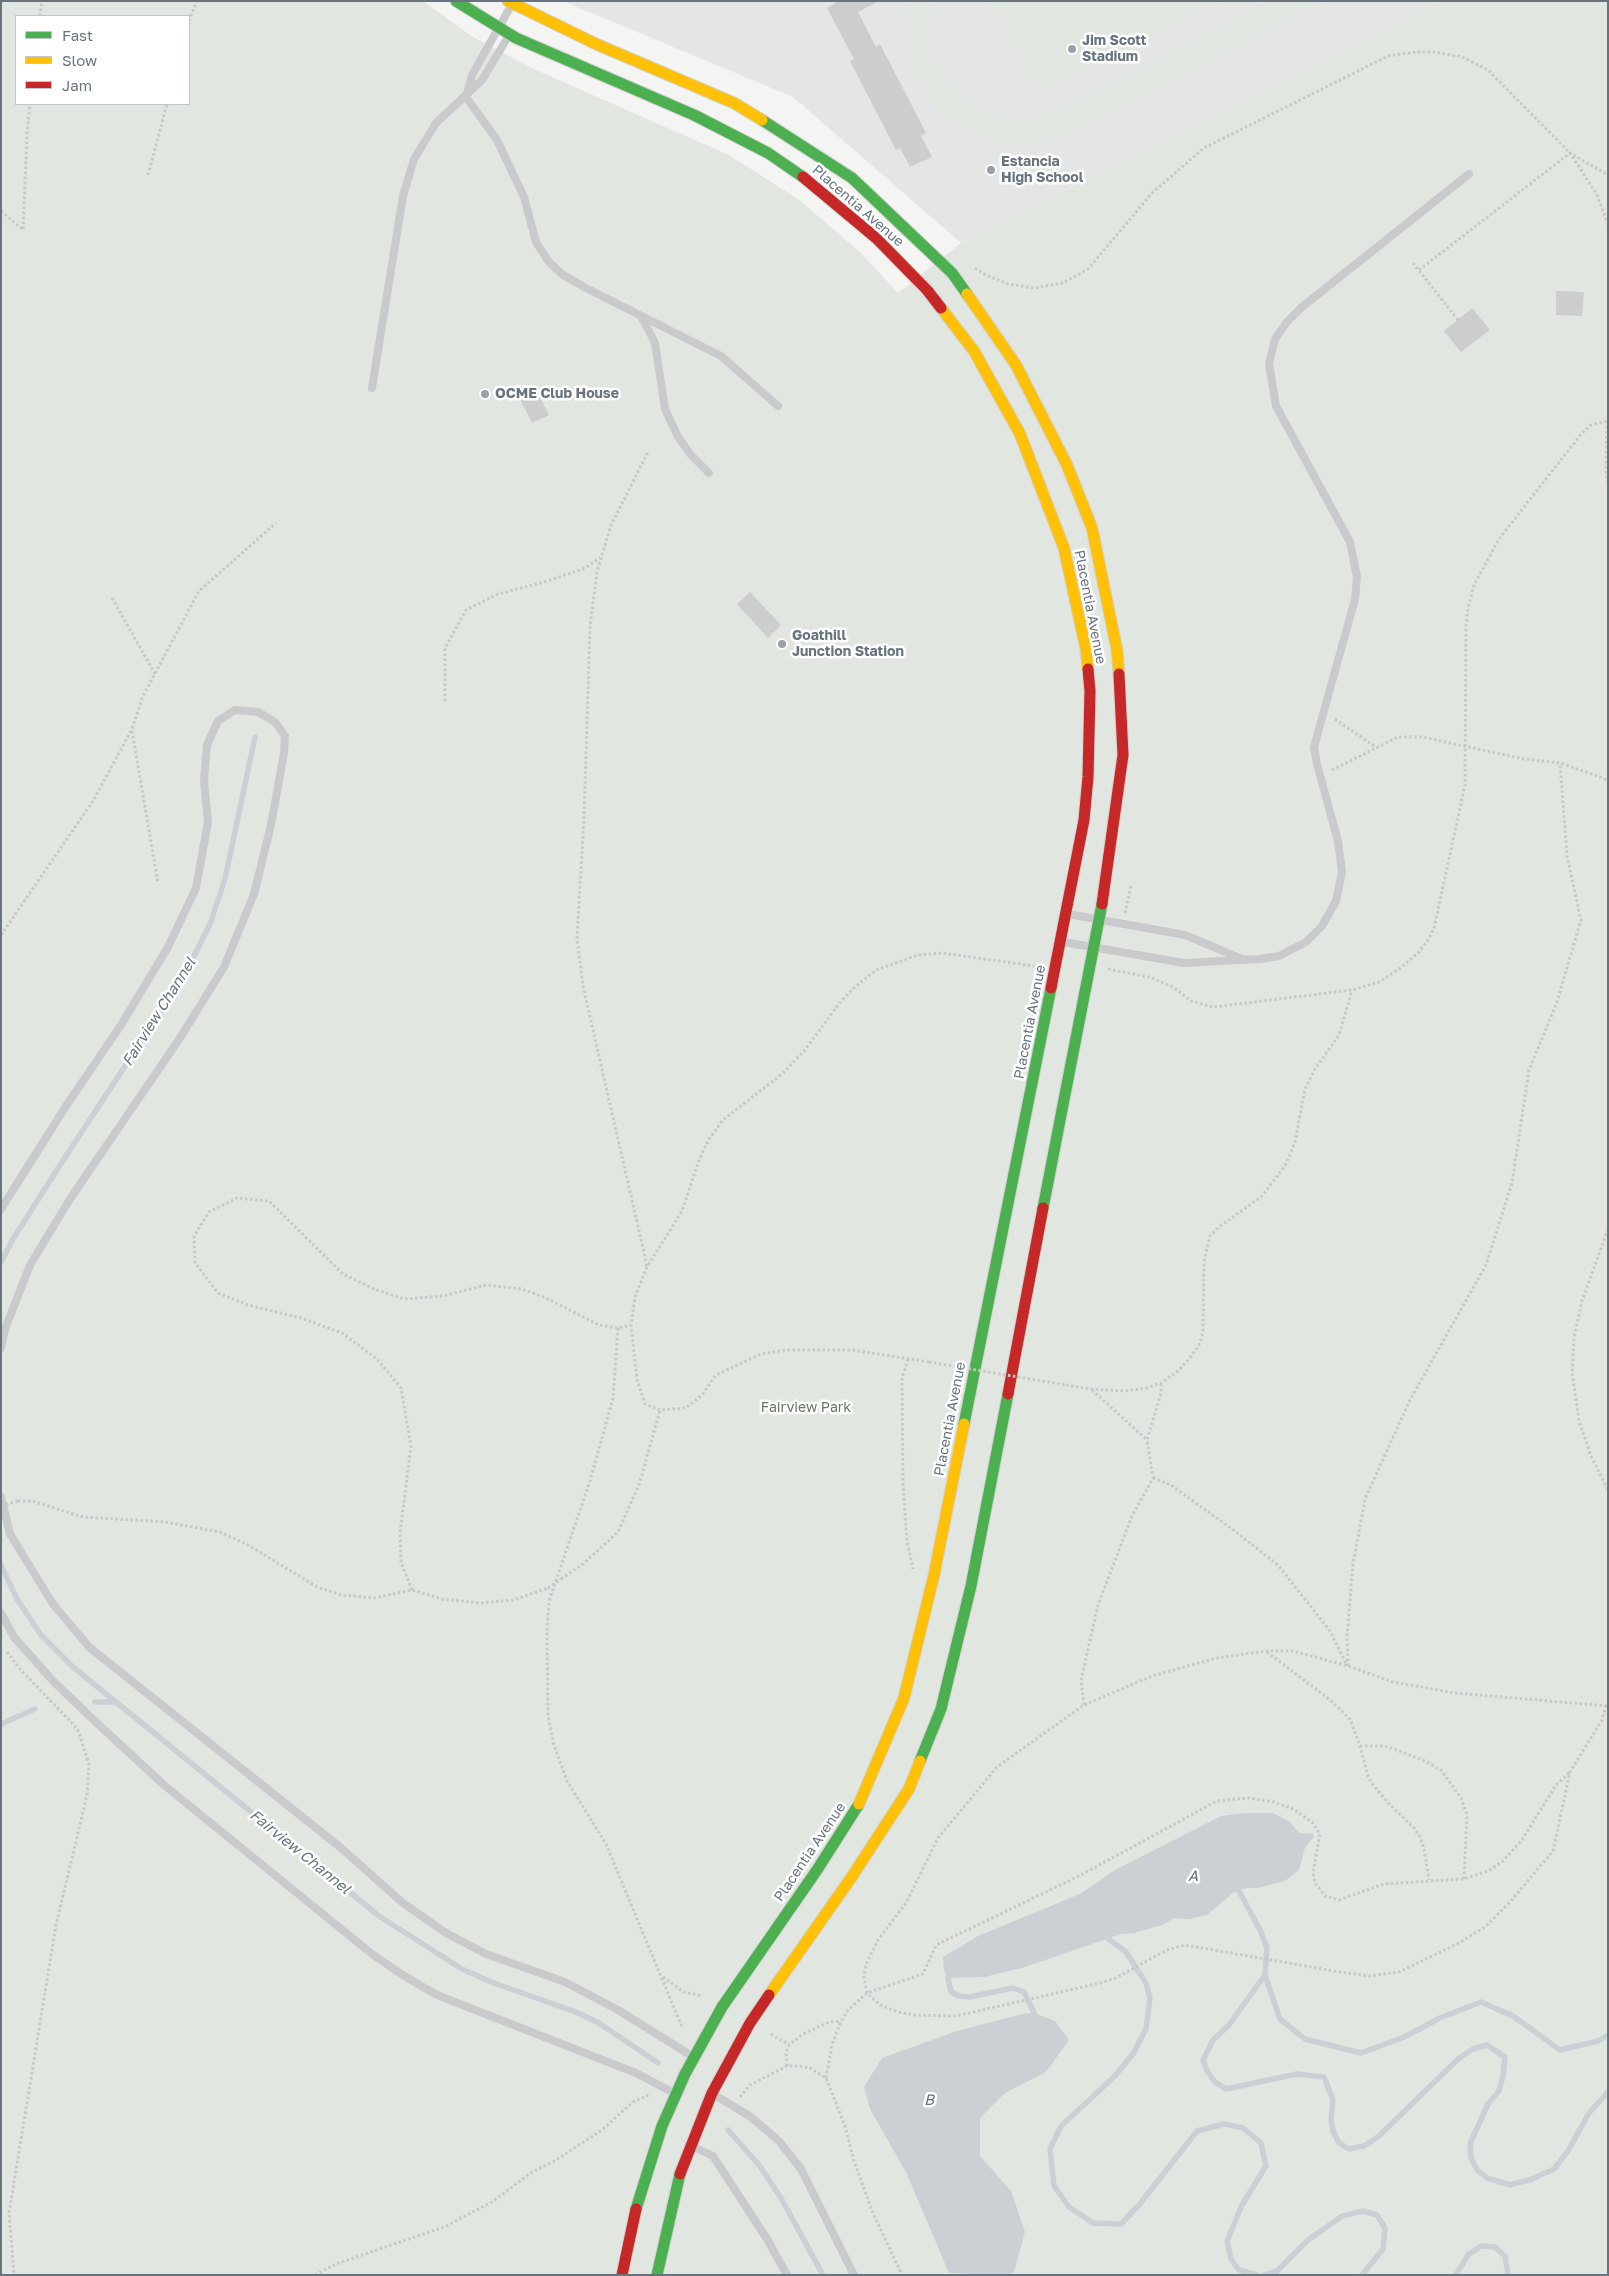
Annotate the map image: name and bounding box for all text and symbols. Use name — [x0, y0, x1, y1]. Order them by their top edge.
legend — [15, 15, 190, 105]
text: Fast — [62, 26, 93, 44]
place label: Jim Scott Stadium — [1082, 33, 1146, 65]
marker: Jim Scott Stadium — [1066, 43, 1078, 55]
text: Slow — [62, 51, 97, 69]
text: Jam — [62, 76, 92, 94]
place label: Estancia High School — [1001, 154, 1083, 186]
street label: Placentia Avenue — [809, 162, 907, 250]
marker: Estancia High School — [985, 164, 997, 176]
place label: OCME Club House — [495, 386, 619, 402]
marker: OCME Club House — [479, 388, 491, 400]
street label: Placentia Avenue — [1071, 548, 1109, 666]
place label: Goathill Junction Station — [792, 628, 904, 660]
marker: Goathill Junction Station — [776, 638, 788, 650]
water label: Fairview Channel — [118, 955, 200, 1069]
street label: Placentia Avenue — [1011, 963, 1049, 1081]
street label: Placentia Avenue — [931, 1360, 969, 1478]
park label: Fairview Park — [761, 1400, 851, 1416]
street label: Placentia Avenue — [771, 1799, 849, 1905]
water label: Fairview Channel — [246, 1806, 354, 1898]
water label: A — [1188, 1867, 1198, 1885]
water label: B — [924, 2091, 934, 2109]

